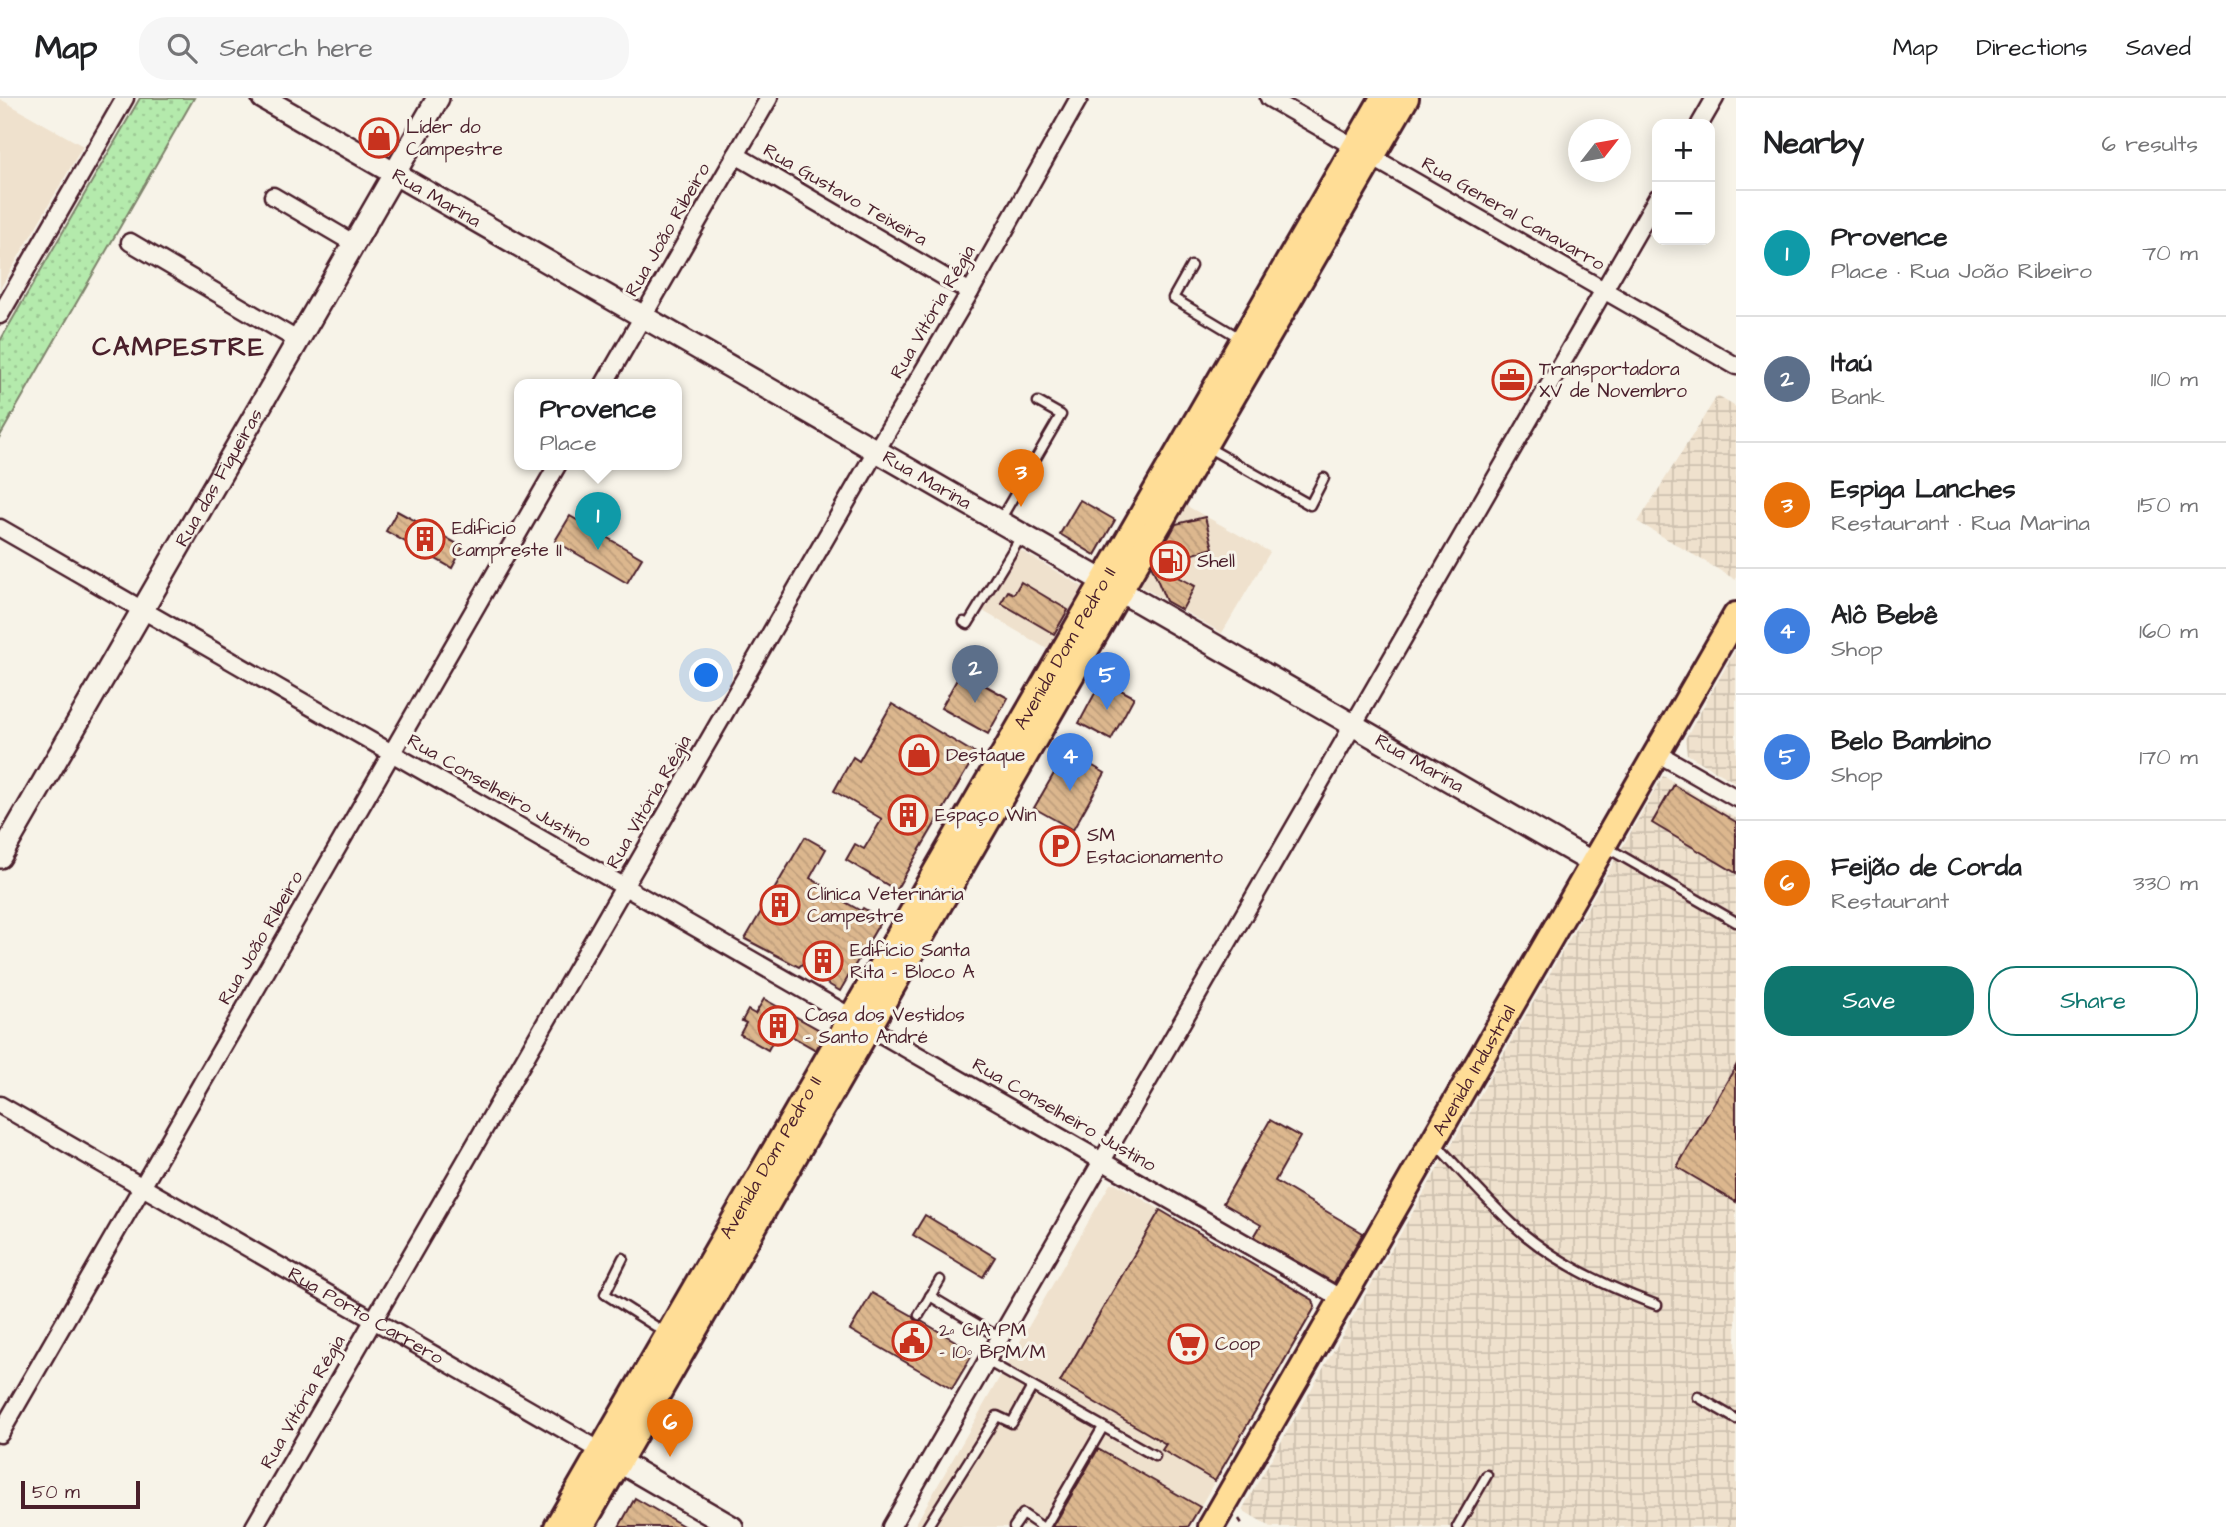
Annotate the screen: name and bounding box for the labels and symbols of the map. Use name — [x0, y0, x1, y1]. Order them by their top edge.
place label: Líder do Campestre — [406, 114, 503, 163]
shop icon: Líder do Campestre — [358, 117, 400, 159]
north arrow — [1568, 119, 1631, 182]
street label: Rua Gustavo Teixeira — [758, 137, 932, 253]
street label: Rua General Canavarro — [1416, 150, 1610, 278]
street label: Rua João Ribeiro — [619, 158, 717, 302]
street label: Rua Marina — [387, 161, 486, 234]
street label: Rua Vitória Régia — [884, 240, 983, 384]
district label: CAMPESTRE — [92, 329, 266, 365]
place label: Transportadora XV de Novembro — [1539, 356, 1687, 405]
office icon: Transportadora XV de Novembro — [1491, 359, 1533, 401]
street label: Rua das Figueiras — [168, 404, 269, 552]
street label: Rua Marina — [878, 444, 977, 516]
pin: 3 — [998, 449, 1044, 507]
pin: 1 — [575, 492, 621, 550]
place label: Edificio Campreste II — [452, 515, 562, 564]
building icon: Edificio Campreste II — [404, 518, 446, 560]
fuel station icon: Shell — [1149, 540, 1191, 582]
place label: Shell — [1197, 548, 1235, 575]
street label: Avenida Dom Pedro II — [1007, 562, 1123, 735]
pin: 2 — [952, 645, 998, 703]
pin: 5 — [1084, 652, 1130, 710]
your location — [689, 658, 723, 692]
street label: Rua Conselheiro Justino — [402, 727, 596, 855]
street label: Rua Marina — [1370, 727, 1469, 800]
street label: Rua Vitória Régia — [600, 730, 699, 874]
pin: 4 — [1047, 733, 1093, 791]
shop icon: Destaque — [898, 734, 940, 776]
place label: Destaque — [946, 742, 1025, 769]
building icon: Espaço Win — [887, 794, 929, 836]
place label: Espaço Win — [935, 802, 1037, 829]
place label: SM Estacionamento — [1087, 822, 1223, 871]
parking icon: SM Estacionamento — [1039, 825, 1081, 867]
street label: Rua João Ribeiro — [212, 866, 310, 1010]
place label: Clínica Veterinária Campestre — [807, 881, 964, 930]
building icon: Clínica Veterinária Campestre — [759, 884, 801, 926]
place label: Edifício Santa Rita - Bloco A — [850, 937, 975, 986]
building icon: Edifício Santa Rita - Bloco A — [802, 940, 844, 982]
street label: Avenida Industrial — [1426, 1000, 1522, 1141]
place label: Casa dos Vestidos - Santo André — [805, 1002, 965, 1051]
building icon: Casa dos Vestidos - Santo André — [757, 1005, 799, 1047]
street label: Rua Conselheiro Justino — [967, 1051, 1161, 1179]
street label: Avenida Dom Pedro II — [713, 1071, 828, 1244]
street label: Rua Porto Carrero — [283, 1260, 449, 1371]
place label: 2ª CIA PM - 10º BPM/M — [939, 1317, 1046, 1366]
public building icon: 2ª CIA PM - 10º BPM/M — [891, 1320, 933, 1362]
supermarket icon: Coop — [1167, 1323, 1209, 1365]
street label: Rua Vitória Régia — [254, 1330, 353, 1474]
place label: Coop — [1215, 1331, 1261, 1358]
pin: 6 — [647, 1399, 693, 1457]
scale bar — [21, 1478, 140, 1510]

